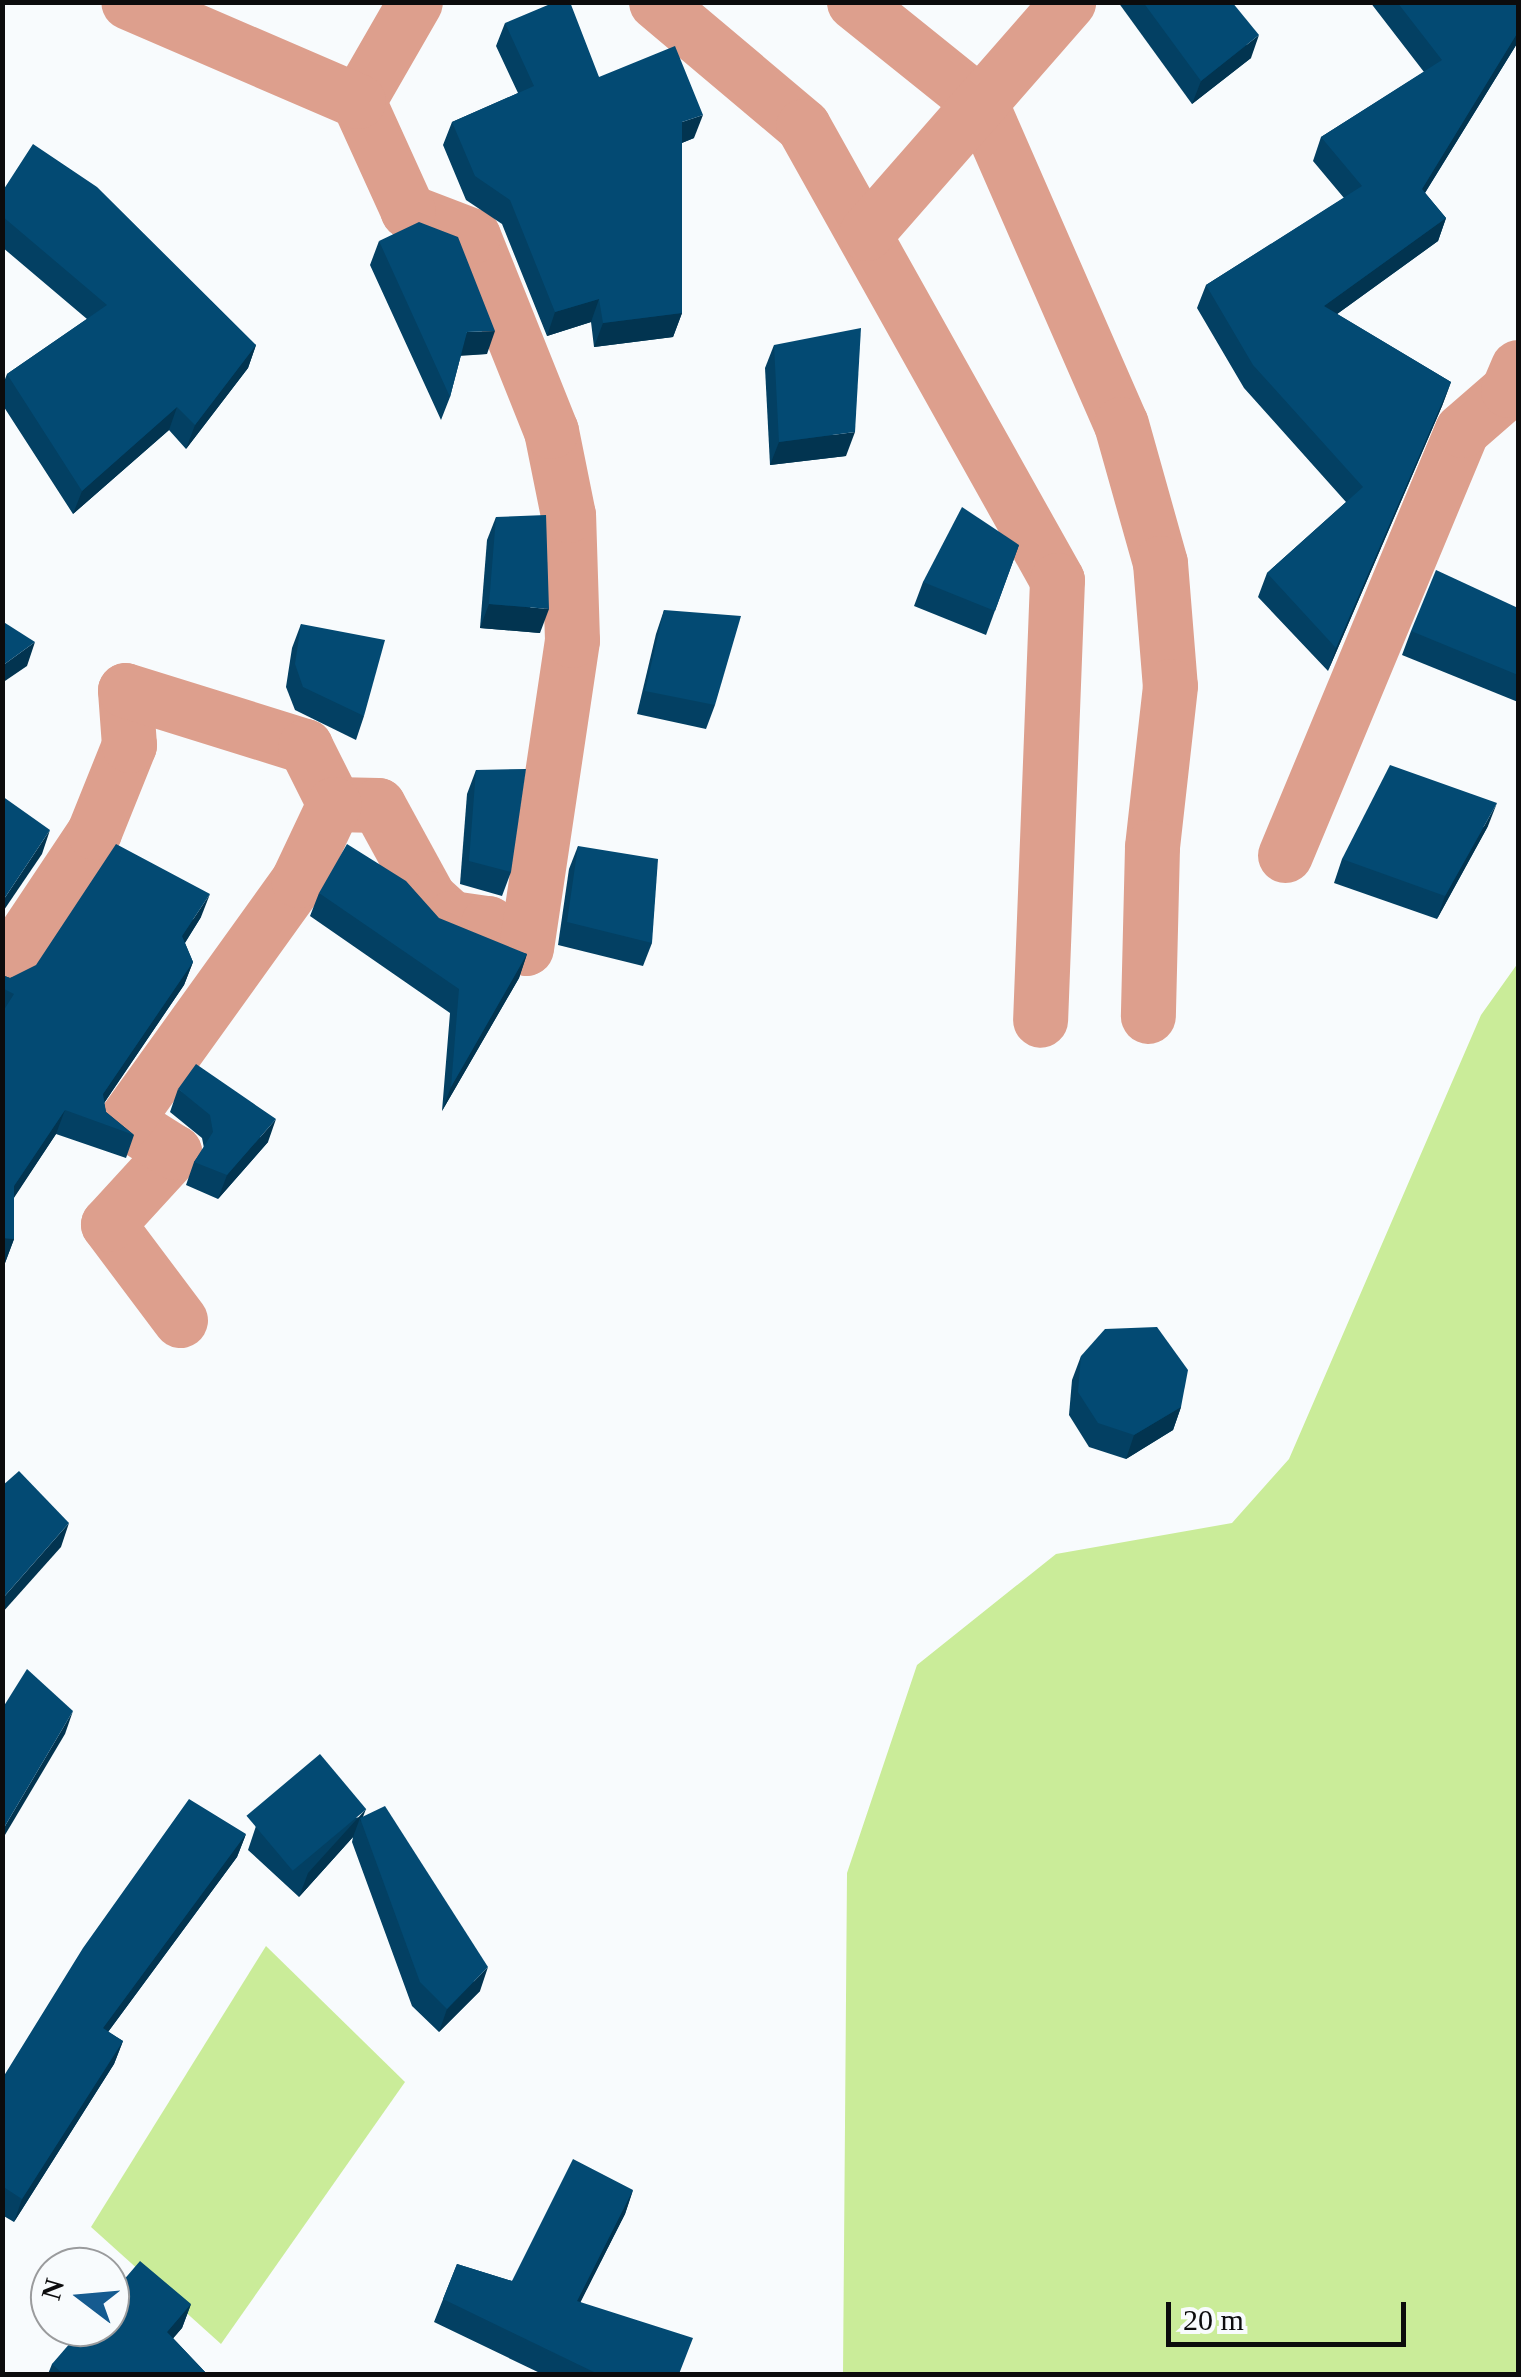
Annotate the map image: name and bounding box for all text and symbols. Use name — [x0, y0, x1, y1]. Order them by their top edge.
north arrow — [30, 2247, 130, 2347]
text: N — [35, 2275, 70, 2303]
scale bar — [1171, 2282, 1411, 2344]
text: 20 m — [1183, 2303, 1244, 2336]

